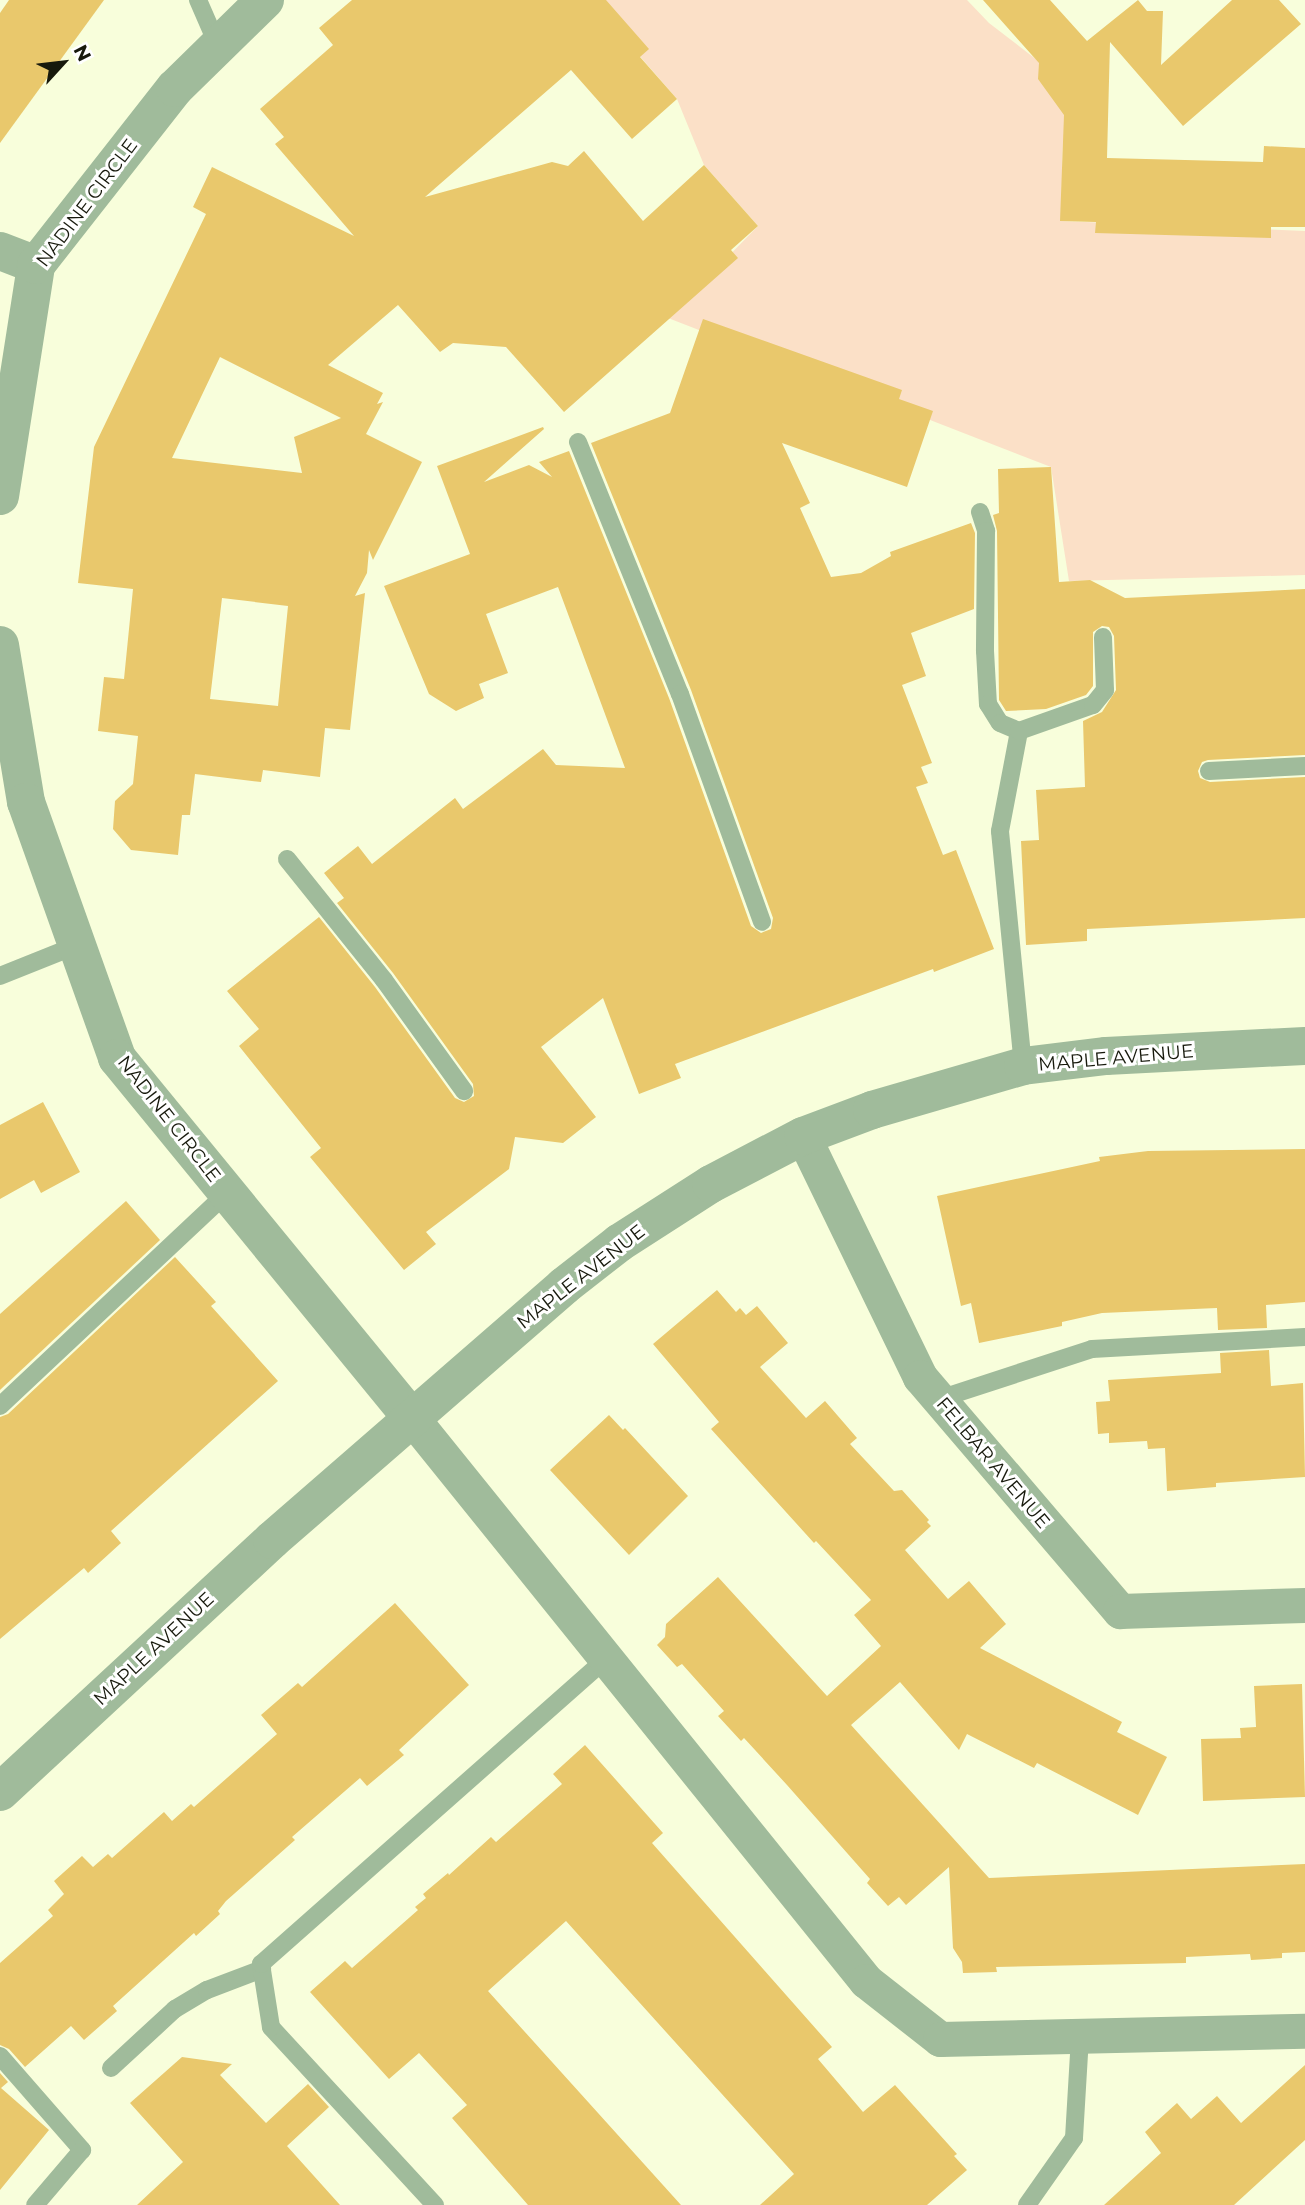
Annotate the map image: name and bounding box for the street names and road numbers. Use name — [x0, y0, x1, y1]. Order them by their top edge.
street label: NADINE CIRCLE — [32, 135, 142, 271]
street label: MAPLE AVENUE — [1037, 1040, 1195, 1076]
street label: NADINE CIRCLE — [113, 1051, 225, 1187]
street label: MAPLE AVENUE — [513, 1220, 649, 1334]
street label: FELBAR AVENUE — [931, 1393, 1055, 1533]
street label: MAPLE AVENUE — [89, 1587, 219, 1711]

